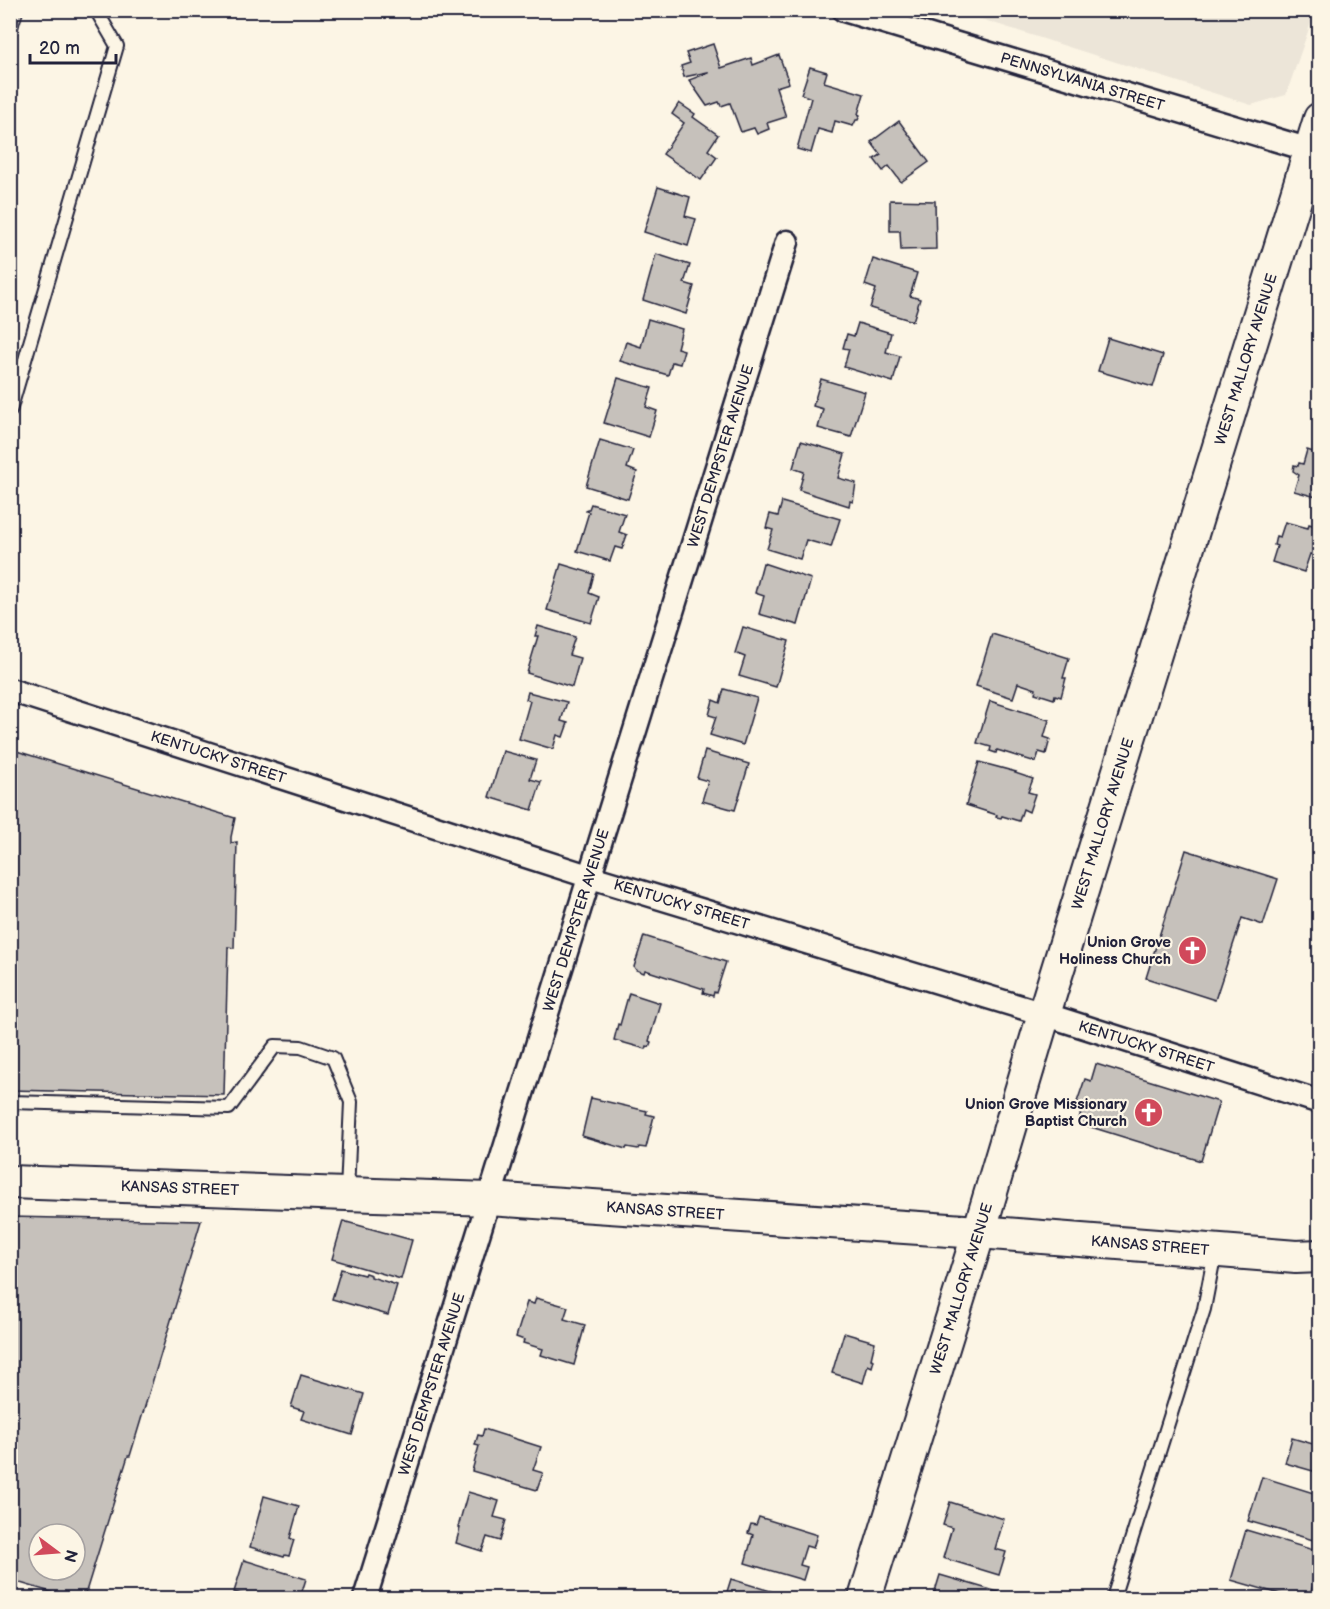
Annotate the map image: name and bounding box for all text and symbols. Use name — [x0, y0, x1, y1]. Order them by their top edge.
scale bar — [30, 27, 116, 65]
text: 20 m — [39, 38, 80, 59]
street label: PENNSYLVANIA STREET — [998, 48, 1167, 115]
street label: WEST MALLORY AVENUE — [1211, 271, 1281, 447]
street label: WEST DEMPSTER AVENUE — [683, 362, 758, 550]
street label: KENTUCKY STREET — [148, 726, 289, 788]
street label: WEST MALLORY AVENUE — [1067, 735, 1138, 912]
street label: WEST DEMPSTER AVENUE — [539, 826, 613, 1014]
street label: KENTUCKY STREET — [611, 875, 752, 934]
place label: Union Grove Holiness Church — [1059, 933, 1171, 969]
church icon: Union Grove Holiness Church — [1176, 935, 1208, 967]
street label: KENTUCKY STREET — [1076, 1016, 1216, 1077]
place label: Union Grove Missionary Baptist Church — [965, 1095, 1127, 1131]
church icon: Union Grove Missionary Baptist Church — [1132, 1097, 1164, 1129]
street label: KANSAS STREET — [120, 1176, 239, 1200]
street label: KANSAS STREET — [606, 1197, 725, 1224]
street label: WEST MALLORY AVENUE — [926, 1200, 997, 1377]
street label: KANSAS STREET — [1090, 1231, 1210, 1260]
street label: WEST DEMPSTER AVENUE — [394, 1290, 469, 1478]
north arrow — [27, 1522, 87, 1582]
text: N — [59, 1547, 81, 1564]

